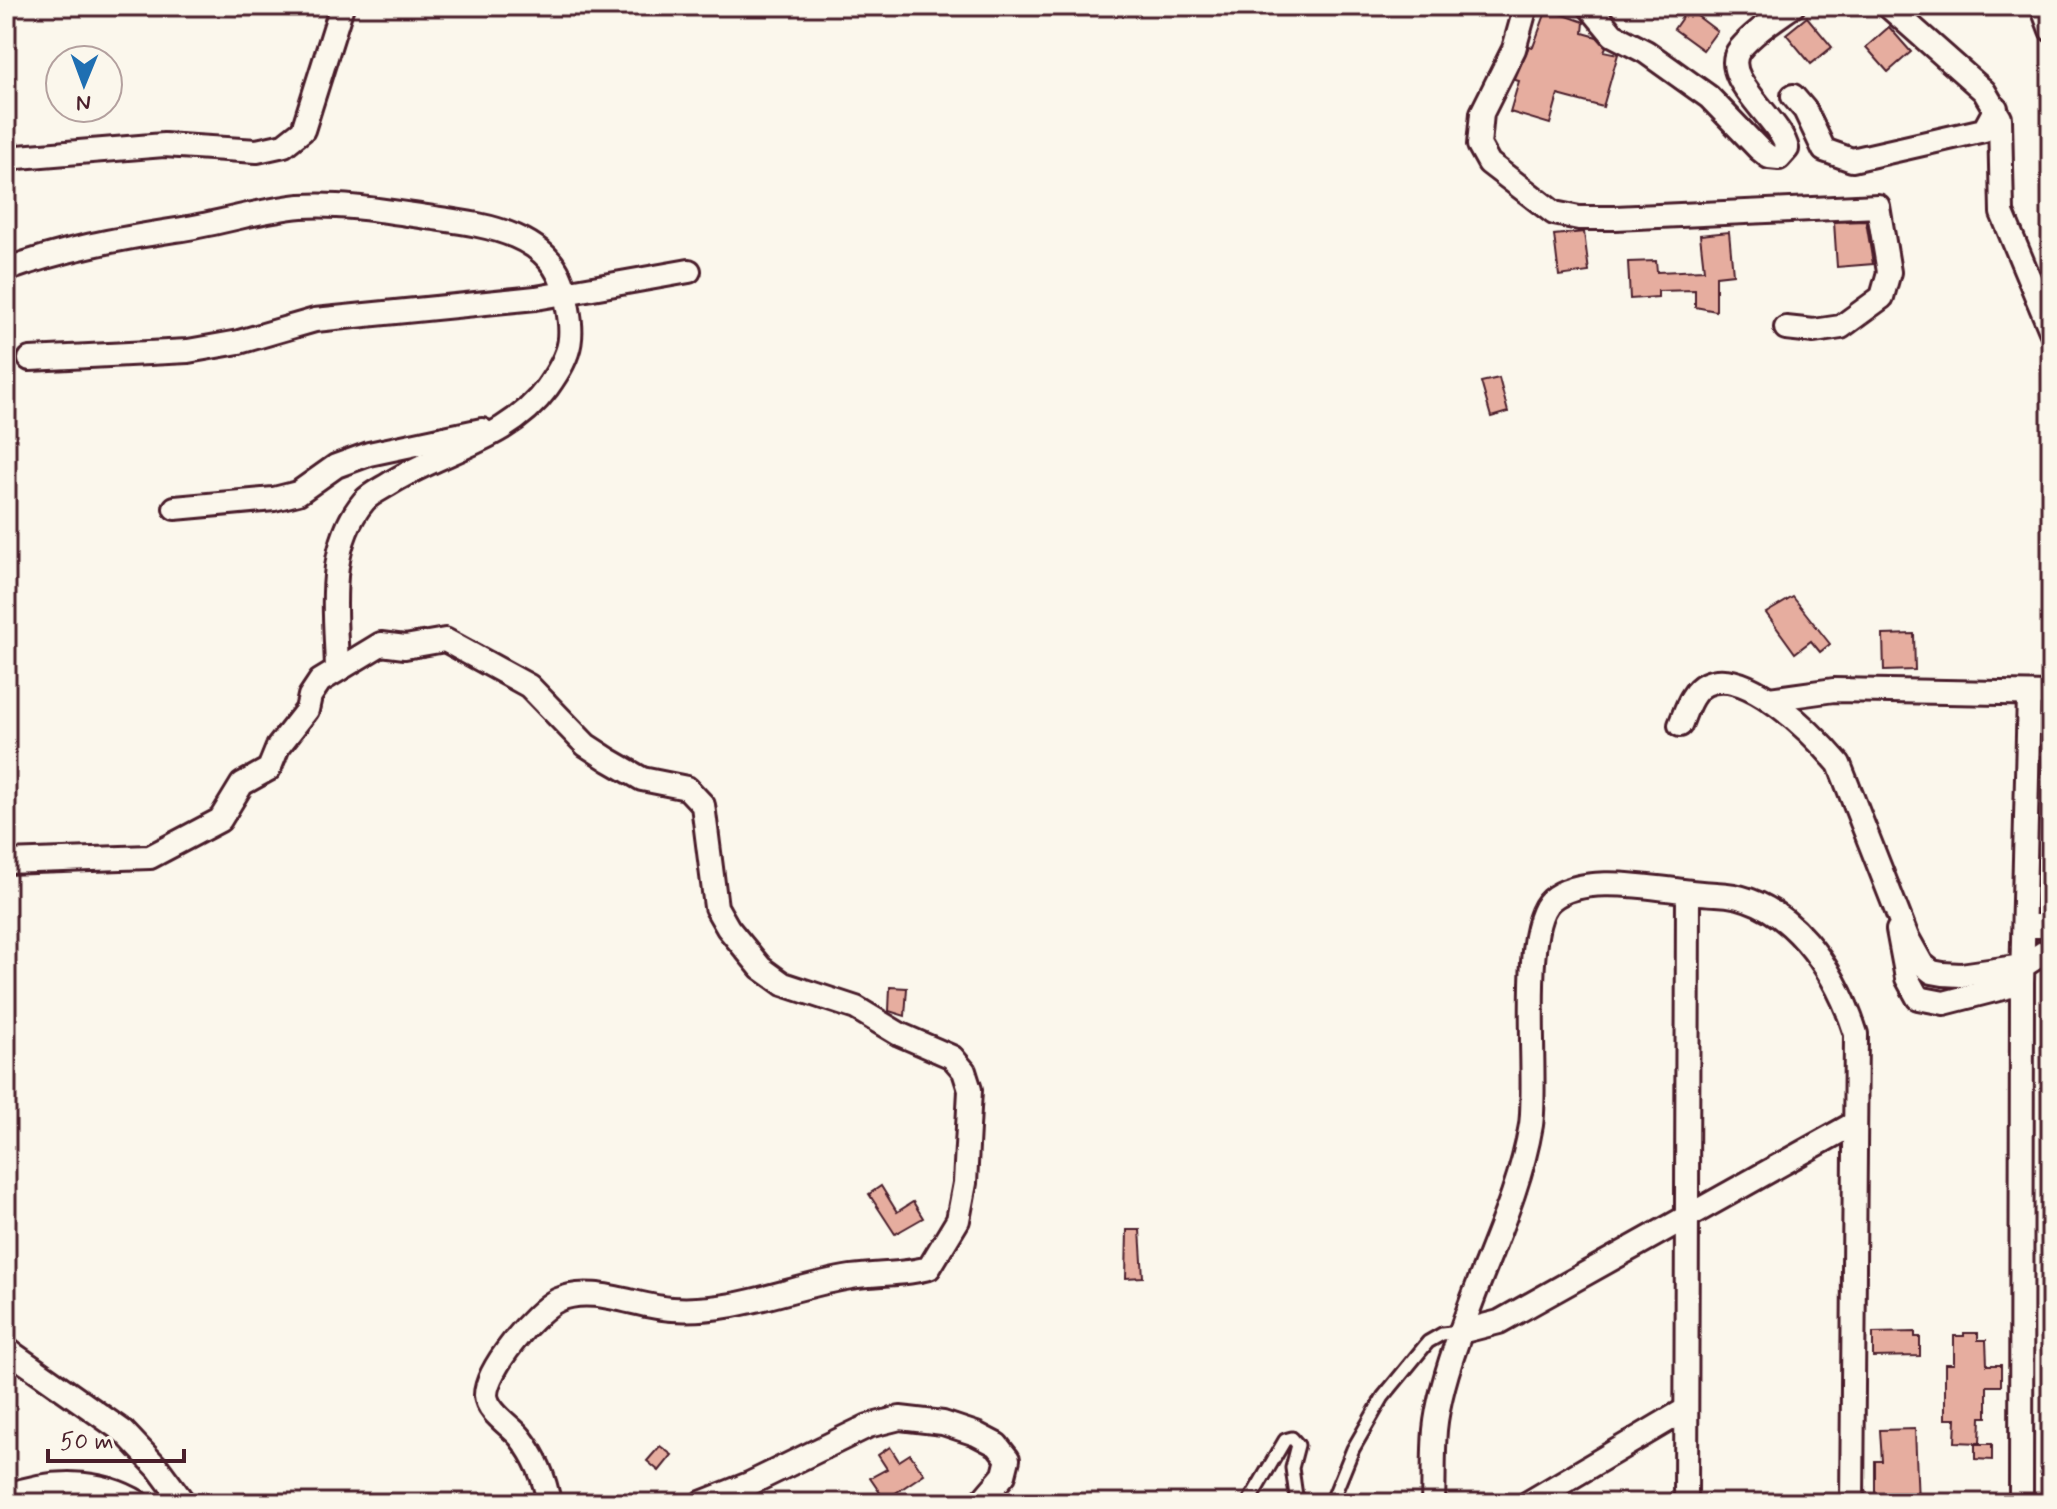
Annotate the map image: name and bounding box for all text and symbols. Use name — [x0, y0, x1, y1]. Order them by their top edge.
north arrow — [44, 44, 124, 124]
text: N — [76, 88, 91, 116]
scale bar — [48, 1413, 184, 1463]
text: 50 m — [60, 1427, 114, 1458]

